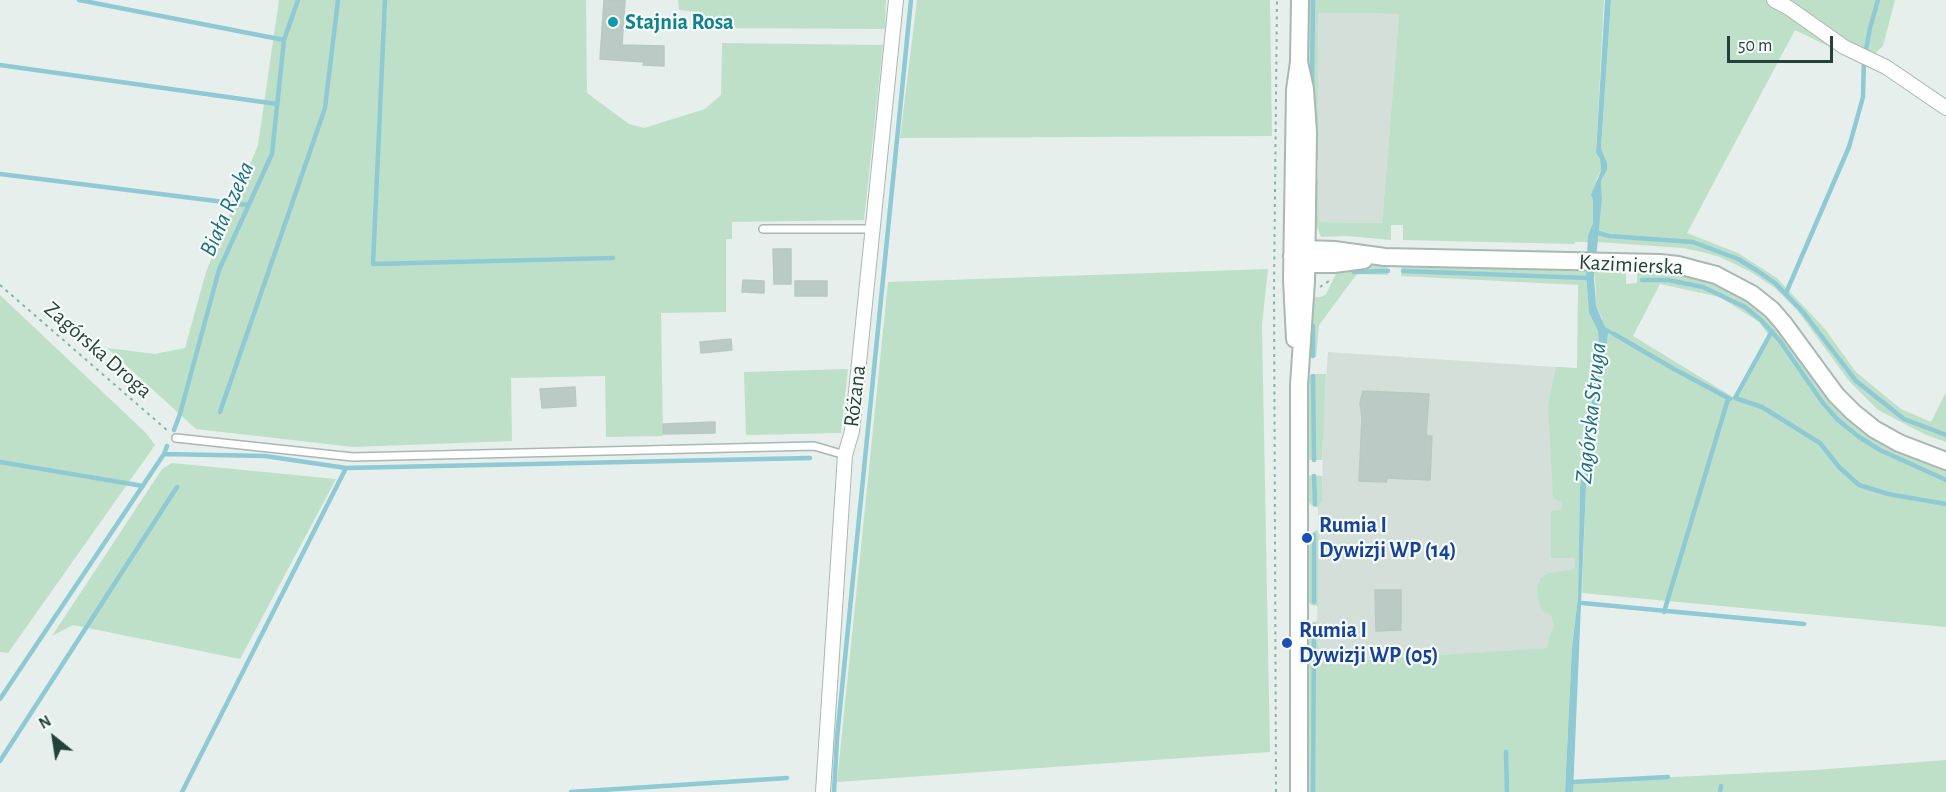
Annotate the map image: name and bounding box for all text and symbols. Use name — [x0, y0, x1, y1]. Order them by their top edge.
place label: Stajnia Rosa — [625, 9, 734, 35]
marker: Stajnia Rosa — [606, 15, 620, 29]
scale bar — [1730, 24, 1836, 62]
text: 50 m — [1738, 37, 1772, 55]
water label: Biała Rzeka — [193, 157, 261, 261]
street label: Kazimierska — [1578, 249, 1684, 281]
street label: Zagórska Droga — [39, 296, 157, 404]
water label: Zagórska Struga — [1569, 341, 1613, 485]
street label: Różana — [838, 363, 872, 429]
place label: Rumia I Dywizji WP (14) — [1319, 512, 1457, 564]
marker: Rumia I Dywizji WP (14) — [1300, 531, 1314, 545]
place label: Rumia I Dywizji WP (05) — [1299, 617, 1439, 668]
marker: Rumia I Dywizji WP (05) — [1280, 636, 1294, 650]
north arrow — [24, 708, 84, 768]
text: N — [36, 713, 54, 732]

